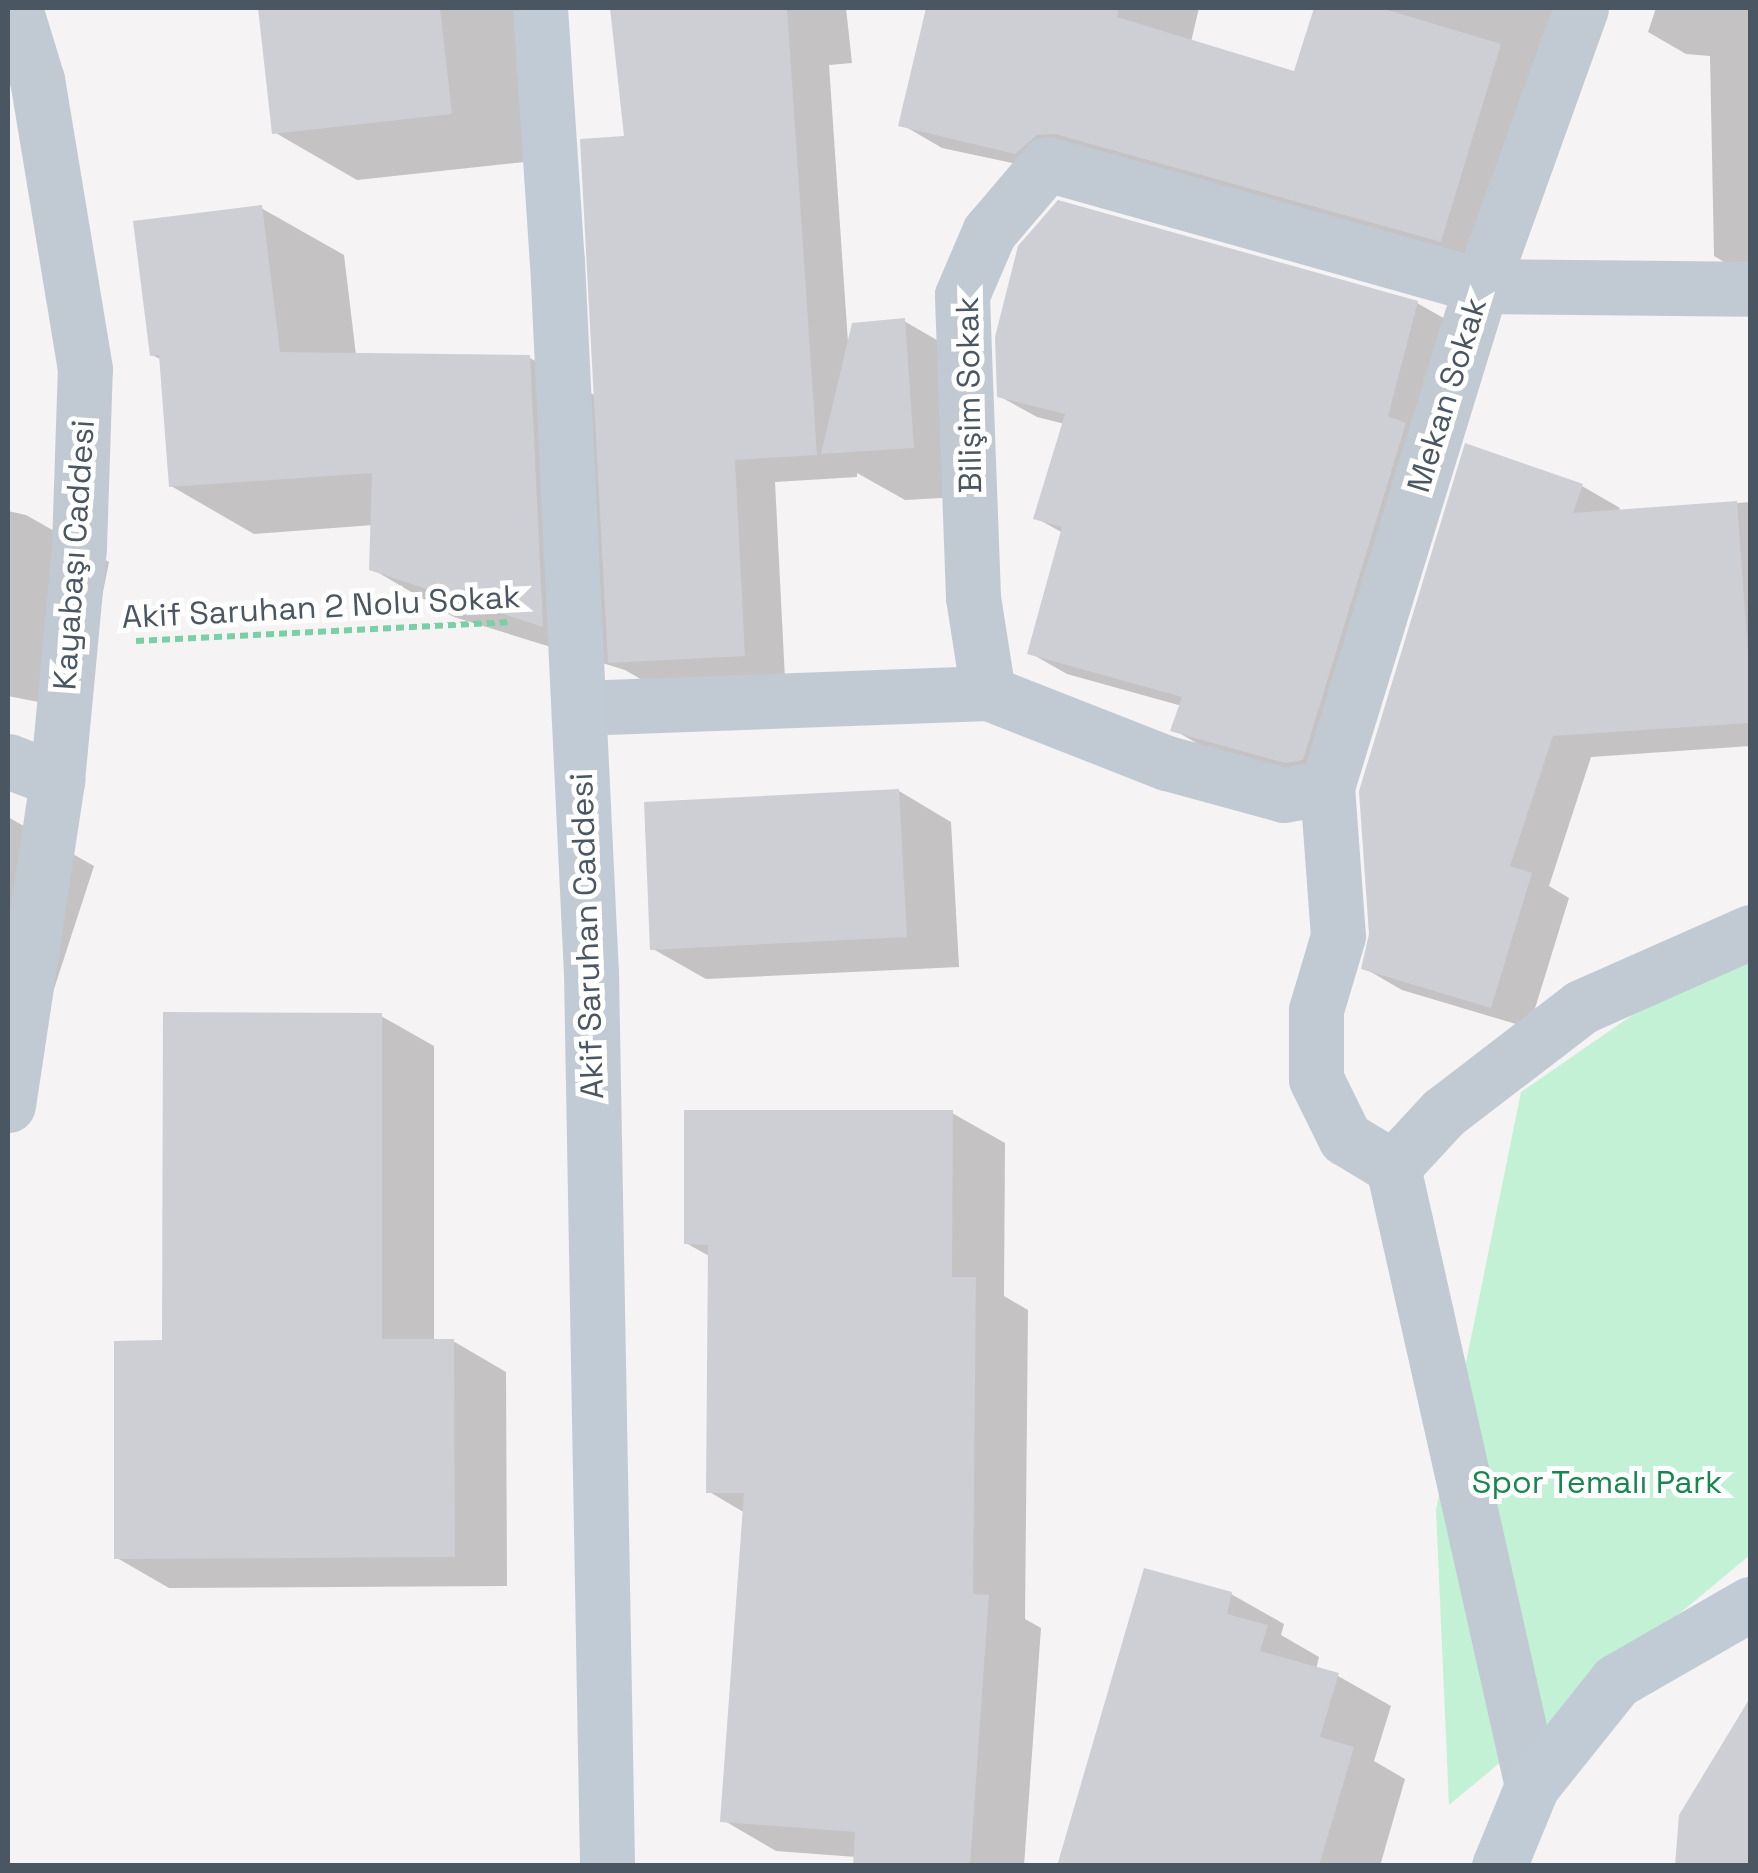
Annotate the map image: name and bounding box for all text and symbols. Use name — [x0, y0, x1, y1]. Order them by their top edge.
street label: Mekan Sokak — [1399, 293, 1495, 497]
street label: Bilişim Sokak — [948, 296, 990, 494]
street label: Kayabaşı Caddesi — [45, 419, 103, 691]
street label: Akif Saruhan 2 Nolu Sokak — [121, 577, 521, 637]
street label: Akif Saruhan Caddesi — [562, 772, 612, 1100]
park label: Spor Temalı Park — [1471, 1463, 1723, 1501]

